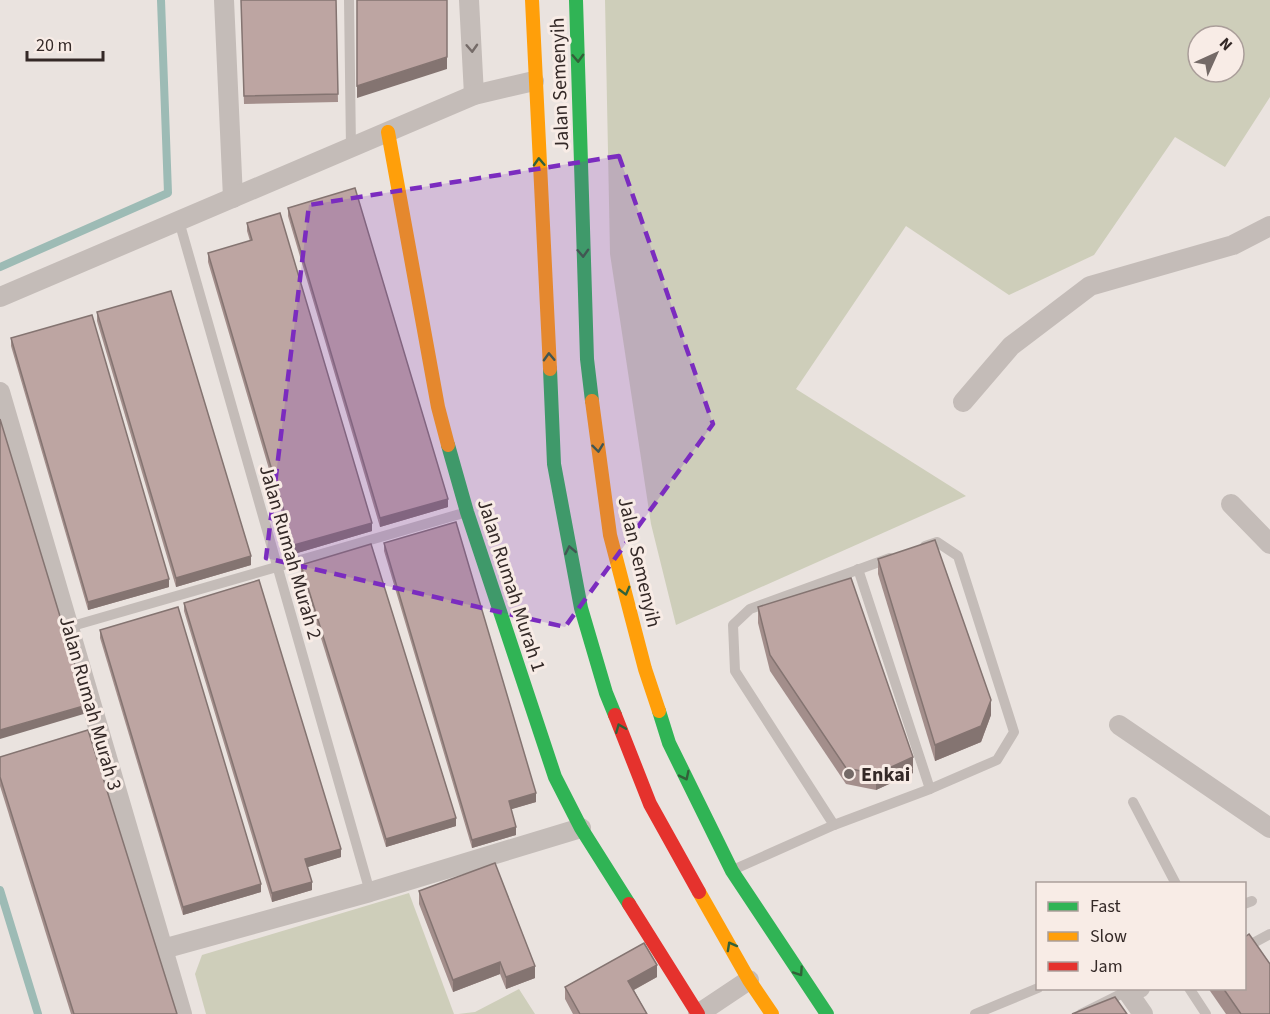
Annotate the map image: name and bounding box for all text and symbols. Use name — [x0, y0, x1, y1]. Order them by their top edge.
street label: Jalan Semenyih — [544, 17, 576, 151]
scale bar — [27, 24, 104, 62]
north arrow — [1186, 24, 1246, 84]
text: 20 m — [36, 33, 72, 58]
text: N — [1214, 33, 1237, 56]
one-way arrow — [465, 43, 478, 52]
one-way arrow — [572, 54, 584, 63]
one-way arrow — [533, 158, 546, 167]
one-way arrow — [577, 249, 590, 258]
one-way arrow — [543, 352, 556, 361]
one-way arrow — [592, 443, 604, 452]
street label: Jalan Rumah Murah 2 — [252, 462, 328, 643]
street label: Jalan Semenyih — [610, 494, 668, 630]
street label: Jalan Rumah Murah 1 — [470, 495, 552, 675]
one-way arrow — [564, 546, 577, 556]
one-way arrow — [617, 586, 630, 596]
street label: Jalan Rumah Murah 3 — [52, 613, 128, 794]
one-way arrow — [615, 724, 627, 735]
place label: Enkai — [861, 761, 910, 789]
marker: Enkai — [842, 767, 856, 781]
one-way arrow — [678, 770, 690, 781]
legend — [1036, 882, 1246, 990]
text: Fast — [1090, 894, 1121, 919]
text: Slow — [1090, 924, 1127, 949]
one-way arrow — [727, 942, 738, 953]
text: Jam — [1090, 954, 1123, 979]
one-way arrow — [792, 965, 803, 976]

